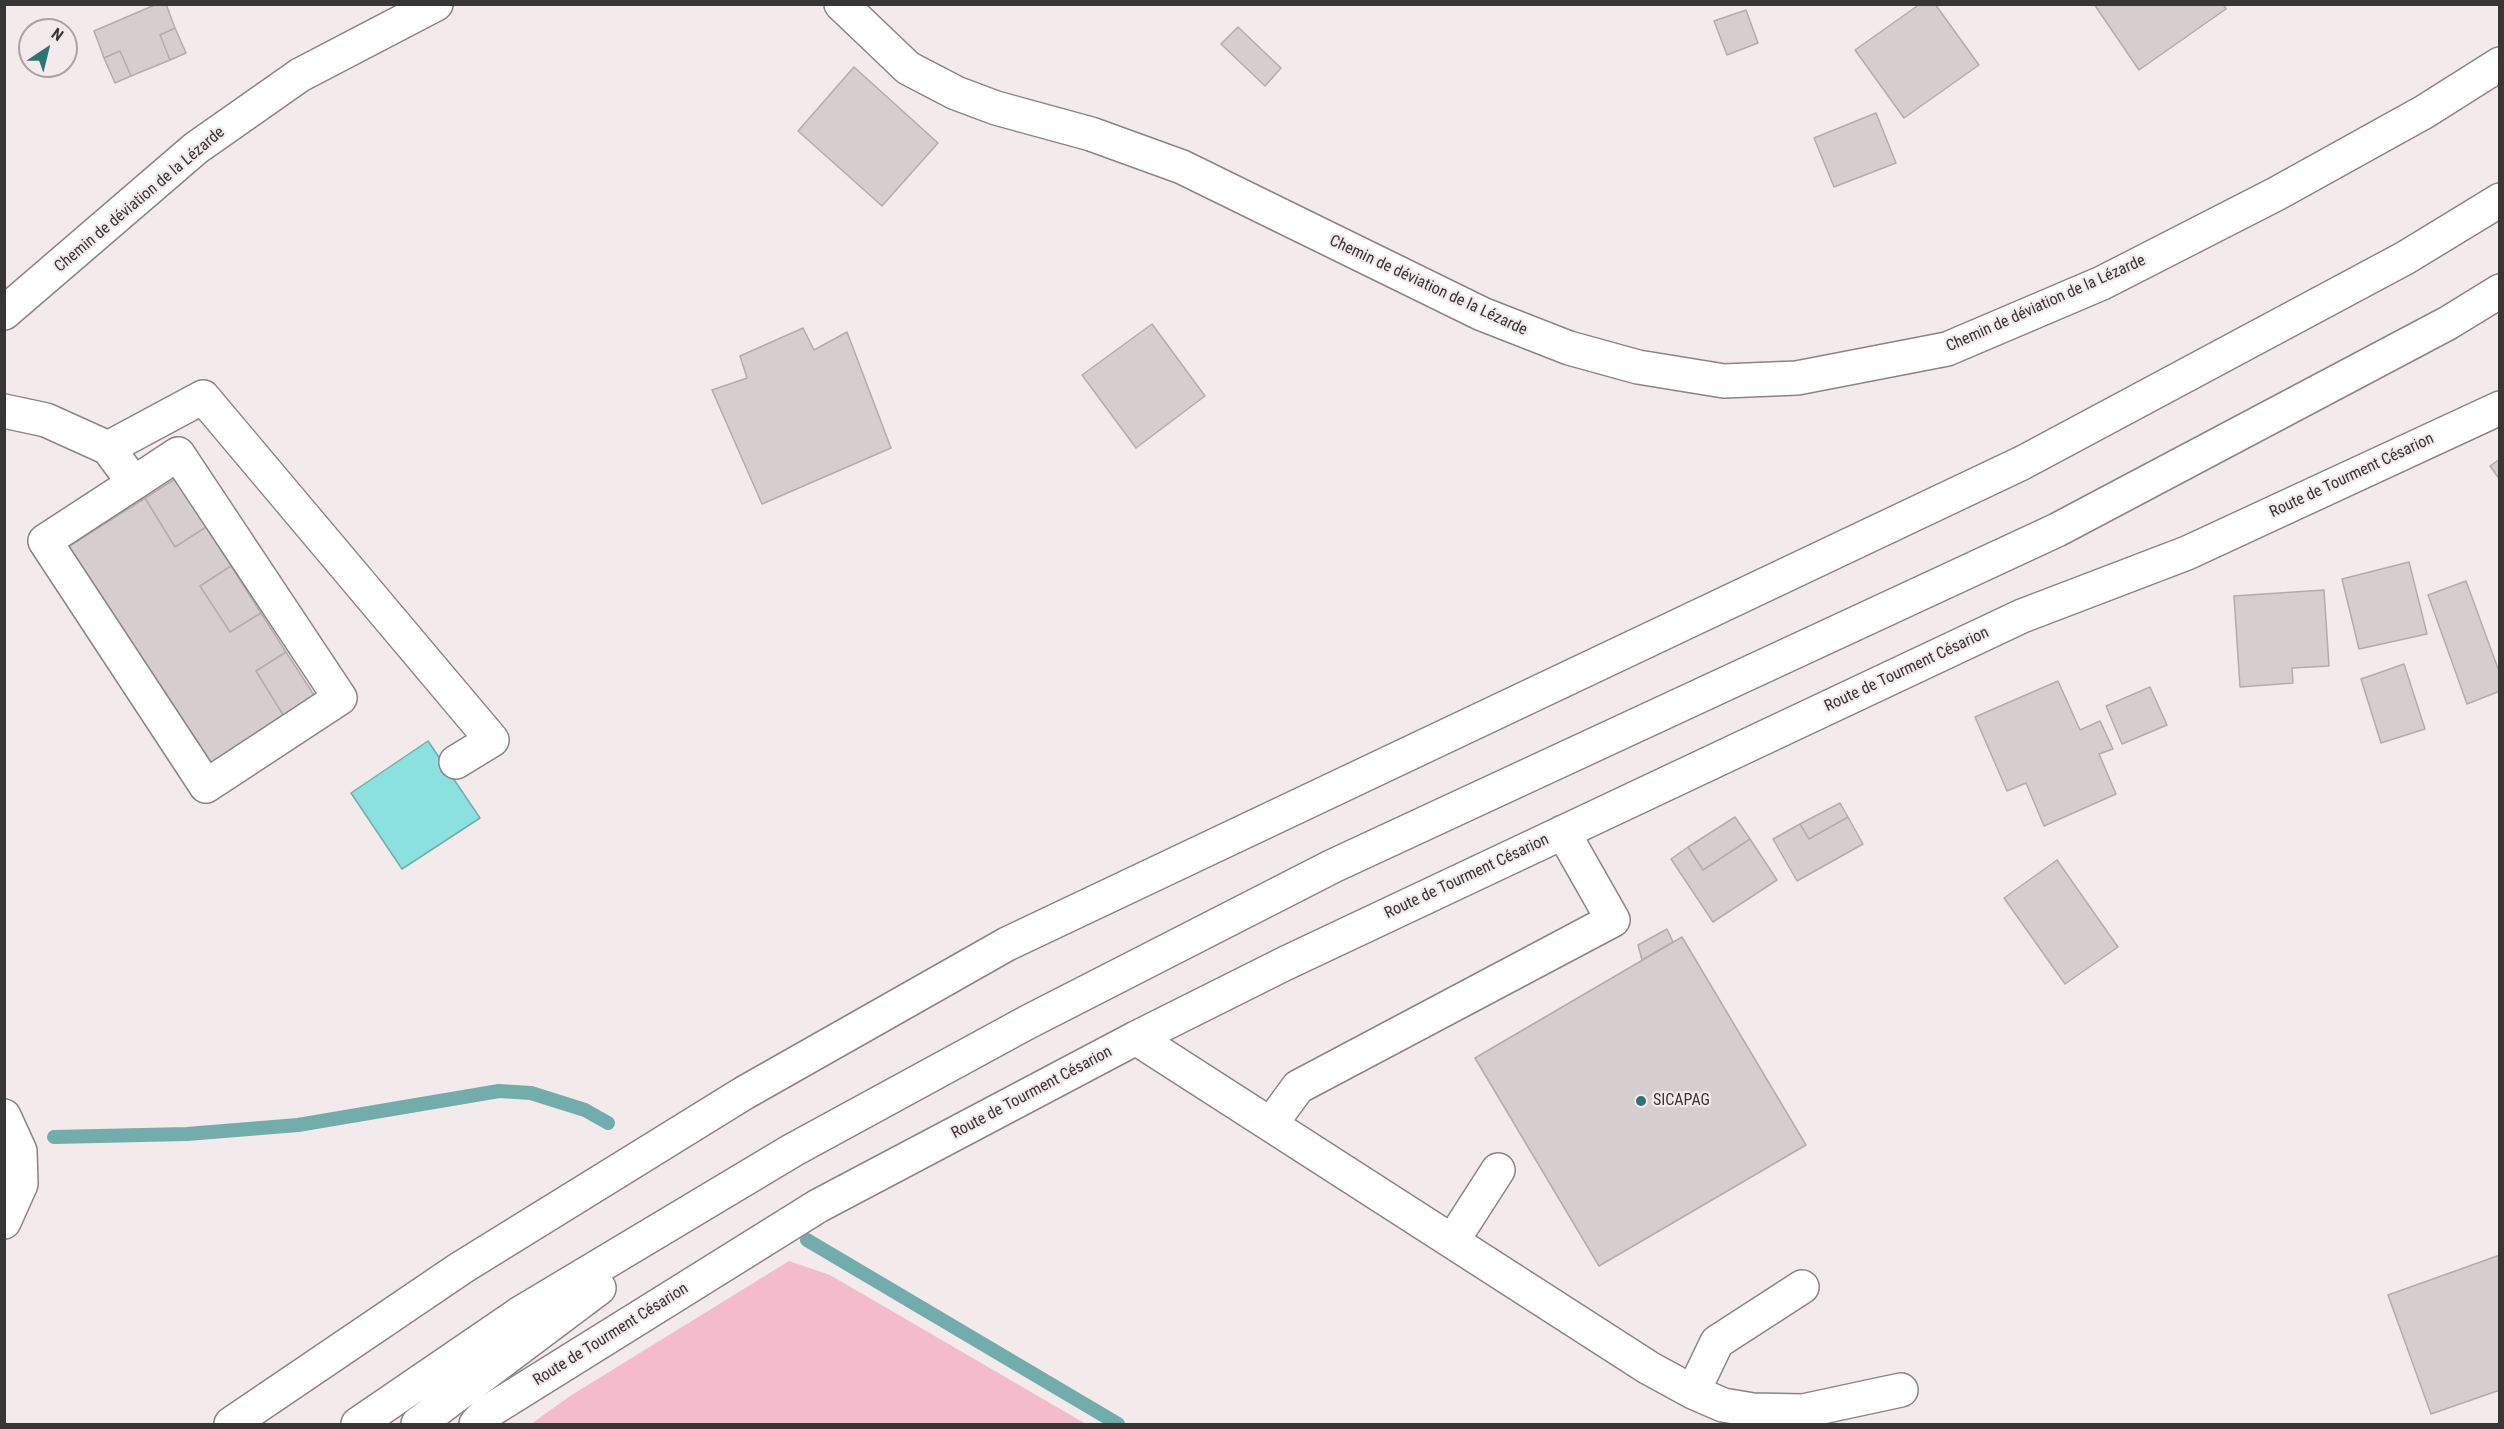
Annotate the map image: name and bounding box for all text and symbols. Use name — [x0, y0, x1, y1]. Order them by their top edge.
north arrow — [18, 18, 78, 78]
text: N — [48, 24, 67, 45]
street label: Chemin de déviation de la Lézarde — [51, 123, 229, 277]
street label: Chemin de déviation de la Lézarde — [1326, 232, 1530, 340]
street label: Chemin de déviation de la Lézarde — [1943, 251, 2149, 357]
street label: Route de Tourment Césarion — [2267, 429, 2437, 523]
street label: Route de Tourment Césarion — [1822, 623, 1992, 717]
street label: Route de Tourment Césarion — [1382, 830, 1552, 924]
street label: Route de Tourment Césarion — [948, 1042, 1116, 1144]
place label: SICAPAG — [1653, 1091, 1710, 1111]
marker: SICAPAG — [1634, 1094, 1648, 1108]
street label: Route de Tourment Césarion — [530, 1279, 692, 1391]

